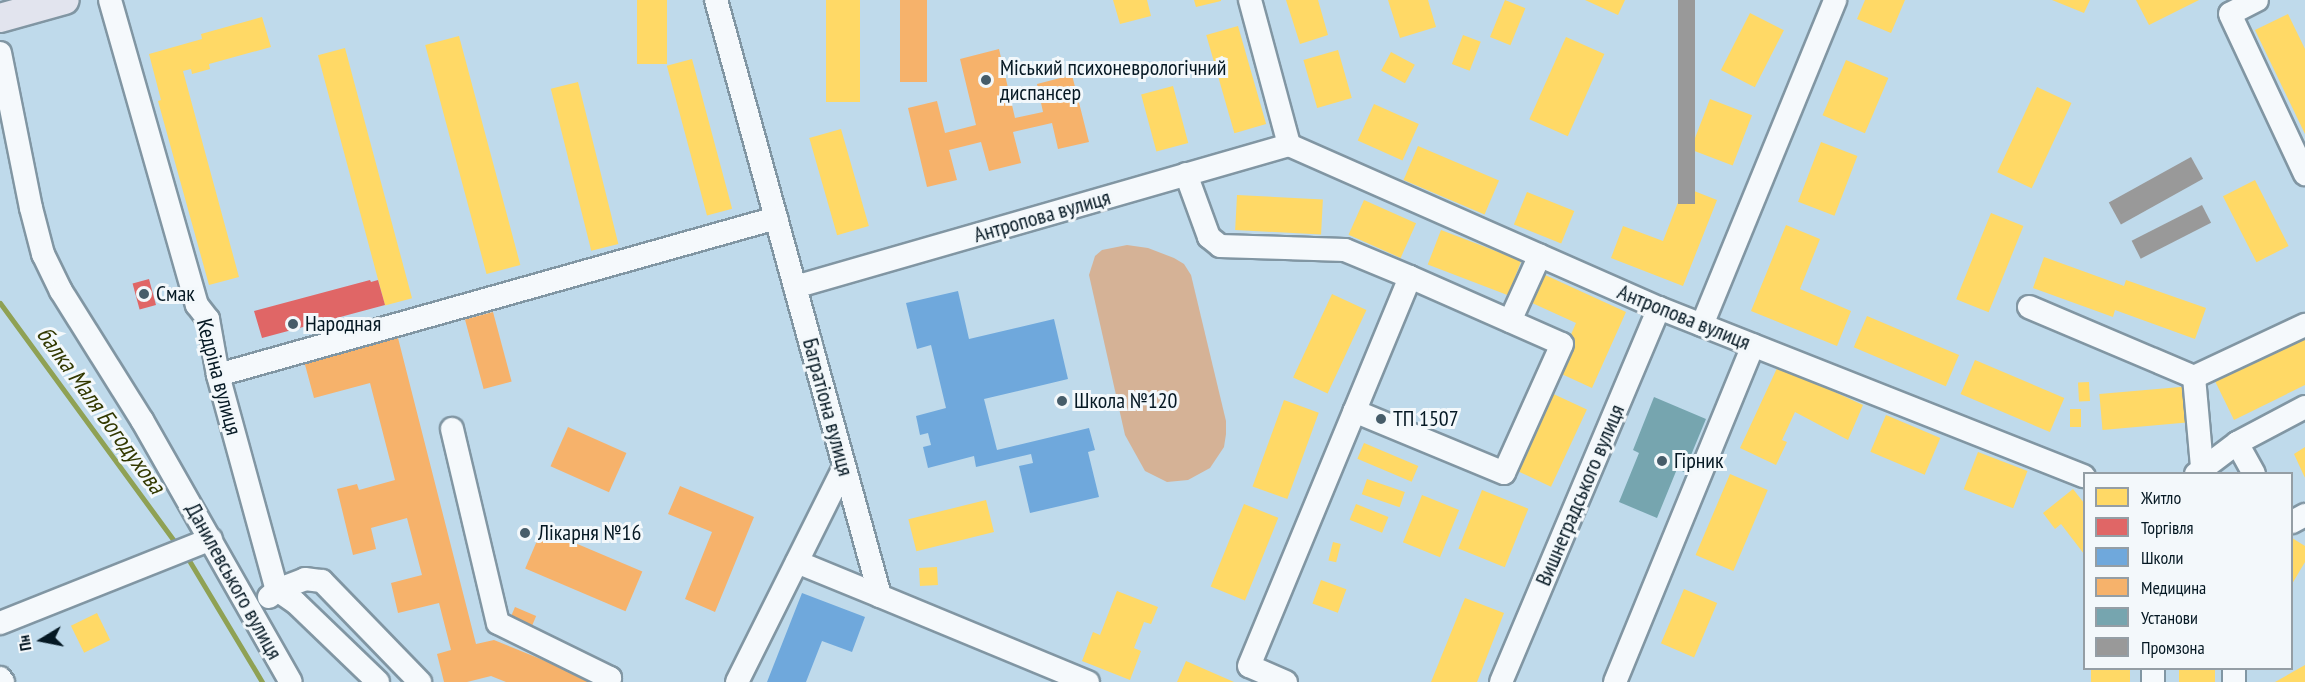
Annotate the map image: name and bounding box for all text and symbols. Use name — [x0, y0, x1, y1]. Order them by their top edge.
place label: Міський психоневрологічний диспансер — [1000, 54, 1226, 106]
marker: Міський психоневрологічний диспансер — [977, 71, 995, 89]
street label: Антропова вулиця — [971, 184, 1113, 248]
street label: Антропова вулиця — [1614, 278, 1754, 356]
place label: Смак — [156, 281, 195, 307]
marker: Смак — [137, 287, 151, 301]
place label: Народная — [305, 311, 381, 337]
street label: Кедріна вулиця — [191, 316, 247, 438]
marker: Народная — [286, 317, 300, 331]
water label: балка Маля Богодухова — [31, 321, 171, 499]
street label: Багратіона вулиця — [797, 335, 859, 479]
place label: Школа №120 — [1074, 388, 1177, 414]
marker: Школа №120 — [1055, 394, 1069, 408]
street label: Вишнеградського вулиця — [1530, 400, 1630, 590]
place label: ТП 1507 — [1393, 406, 1459, 432]
marker: ТП 1507 — [1374, 412, 1388, 426]
place label: Гірник — [1674, 448, 1723, 474]
marker: Гірник — [1655, 454, 1669, 468]
legend — [2083, 472, 2293, 670]
text: Житло — [2141, 486, 2181, 509]
street label: Данилевського вулиця — [180, 498, 288, 664]
text: Торгівля — [2141, 516, 2194, 539]
place label: Лікарня №16 — [538, 520, 641, 546]
marker: Лікарня №16 — [516, 524, 534, 542]
text: Школи — [2141, 546, 2183, 569]
text: Медицина — [2141, 576, 2206, 599]
text: Установи — [2141, 606, 2198, 629]
north arrow — [12, 610, 72, 670]
text: Пн — [13, 634, 35, 652]
text: Промзона — [2141, 636, 2205, 659]

